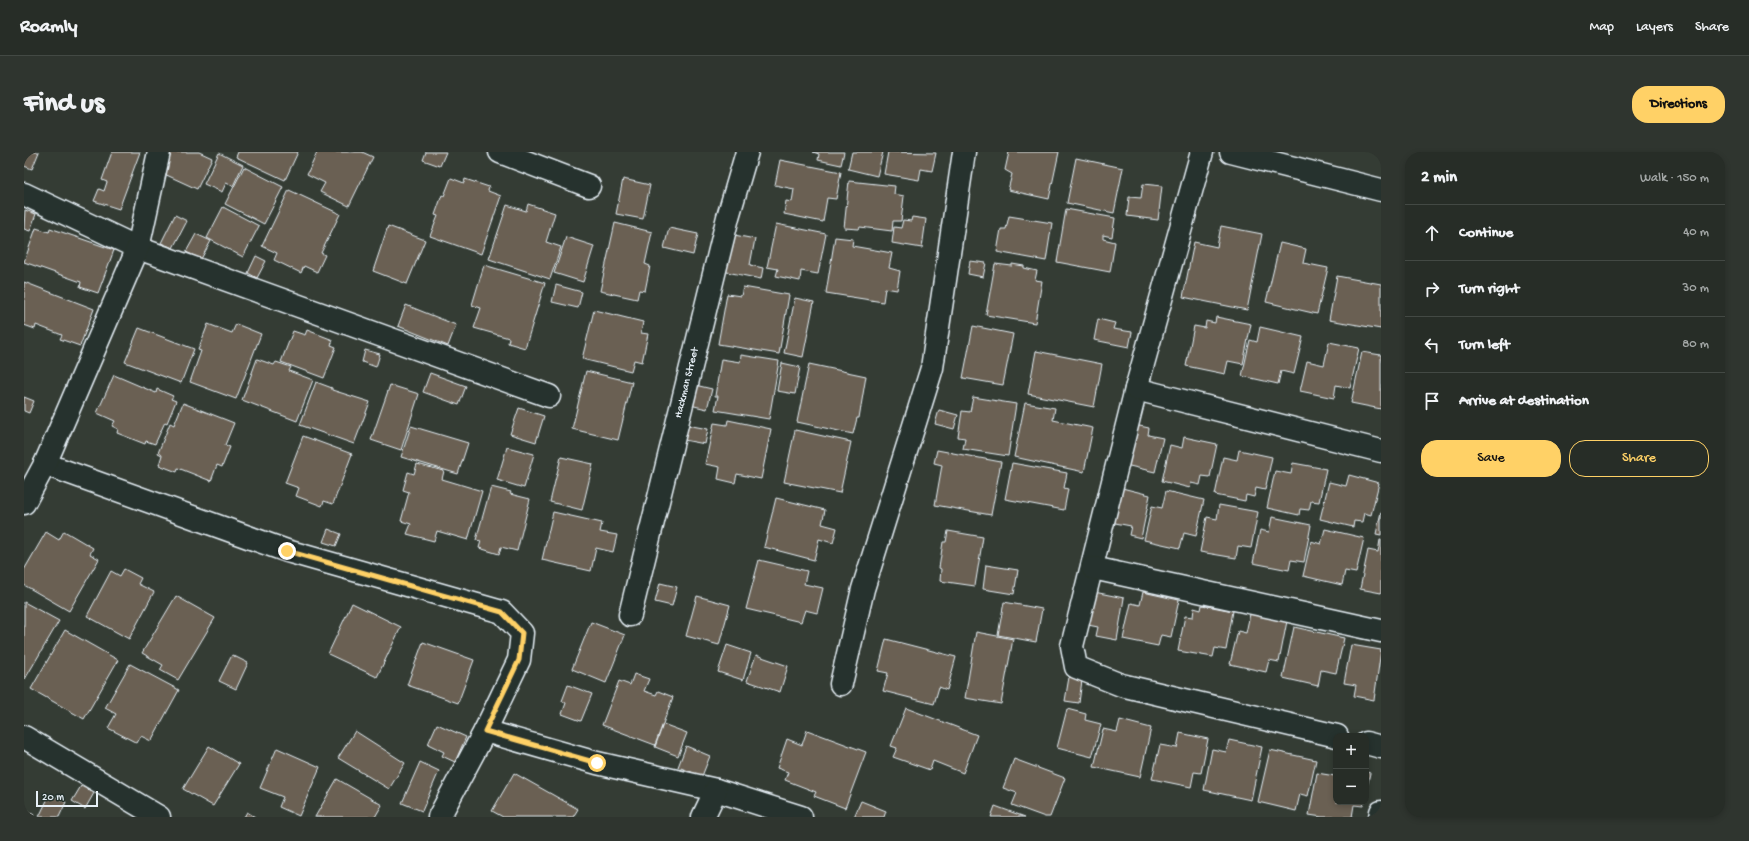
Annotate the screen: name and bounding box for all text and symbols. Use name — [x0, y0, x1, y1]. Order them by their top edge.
text: Roamly — [20, 16, 77, 39]
text: Map — [1590, 19, 1614, 36]
text: Layers — [1636, 19, 1673, 36]
text: Share — [1695, 19, 1729, 36]
button: Directions — [1632, 86, 1725, 123]
text: Find us — [24, 88, 104, 121]
text: 2 min — [1421, 168, 1457, 188]
text: Walk · 150 m — [1640, 171, 1709, 186]
icon: ahead — [1421, 222, 1443, 244]
text: Continue — [1459, 224, 1513, 242]
text: 40 m — [1683, 225, 1709, 240]
icon: right — [1421, 278, 1443, 300]
text: Turn right — [1459, 280, 1519, 298]
text: 30 m — [1683, 281, 1709, 296]
icon: left — [1421, 334, 1443, 356]
text: Turn left — [1459, 336, 1510, 354]
text: 80 m — [1682, 337, 1709, 352]
street label: Hackman Street — [673, 345, 702, 419]
icon: arrive — [1421, 390, 1443, 412]
text: Arrive at destination — [1459, 392, 1589, 410]
button: Save — [1421, 440, 1561, 477]
button: Share — [1569, 440, 1709, 477]
route end — [278, 542, 296, 560]
map controls — [1333, 733, 1369, 805]
button: + — [1333, 733, 1369, 769]
route start — [588, 754, 606, 772]
button: − — [1333, 769, 1369, 805]
scale bar — [36, 789, 98, 808]
text: 20 m — [42, 792, 64, 804]

